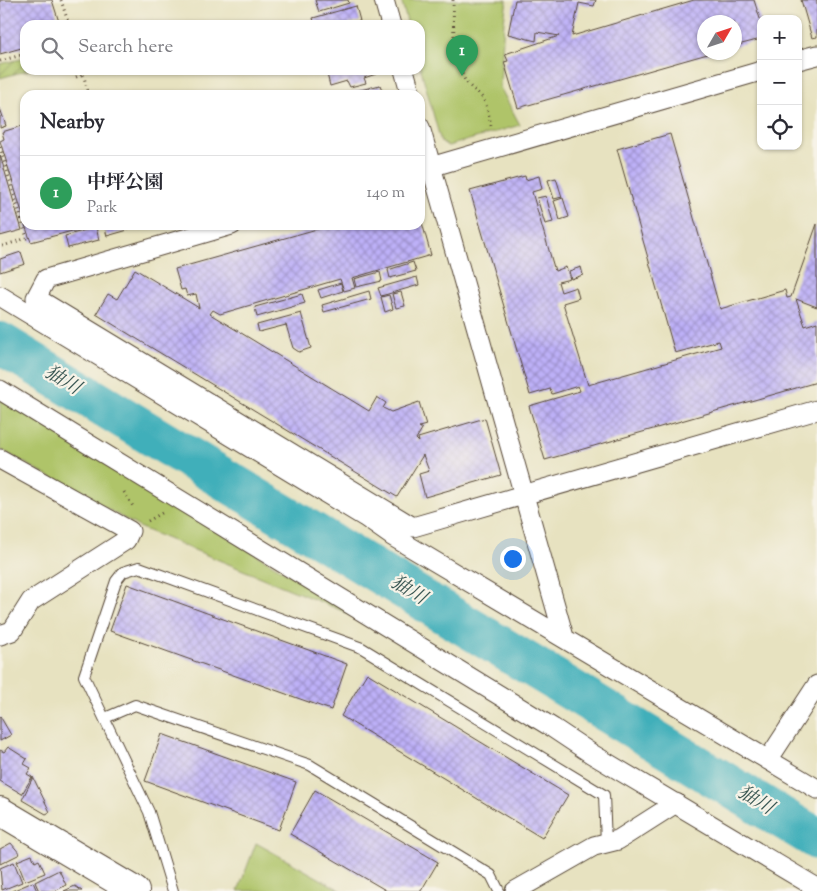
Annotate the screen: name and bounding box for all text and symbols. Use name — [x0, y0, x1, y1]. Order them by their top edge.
north arrow — [697, 15, 742, 60]
map controls — [757, 15, 802, 150]
button: + — [757, 15, 802, 60]
search box — [20, 20, 425, 75]
icon: search — [38, 34, 66, 62]
text: Search here — [78, 34, 173, 61]
pin: 1 — [446, 35, 478, 76]
button: − — [757, 60, 802, 105]
button: locate — [757, 105, 802, 150]
text: Nearby — [40, 108, 105, 138]
text: 中坪公園 — [87, 170, 163, 197]
text: 1 — [53, 182, 59, 205]
text: 140 m — [367, 182, 405, 205]
text: Park — [87, 197, 118, 220]
water label: 㹨川 — [39, 360, 87, 403]
your location — [500, 546, 526, 572]
water label: 㹨川 — [385, 570, 433, 613]
water label: 㹨川 — [732, 780, 780, 823]

